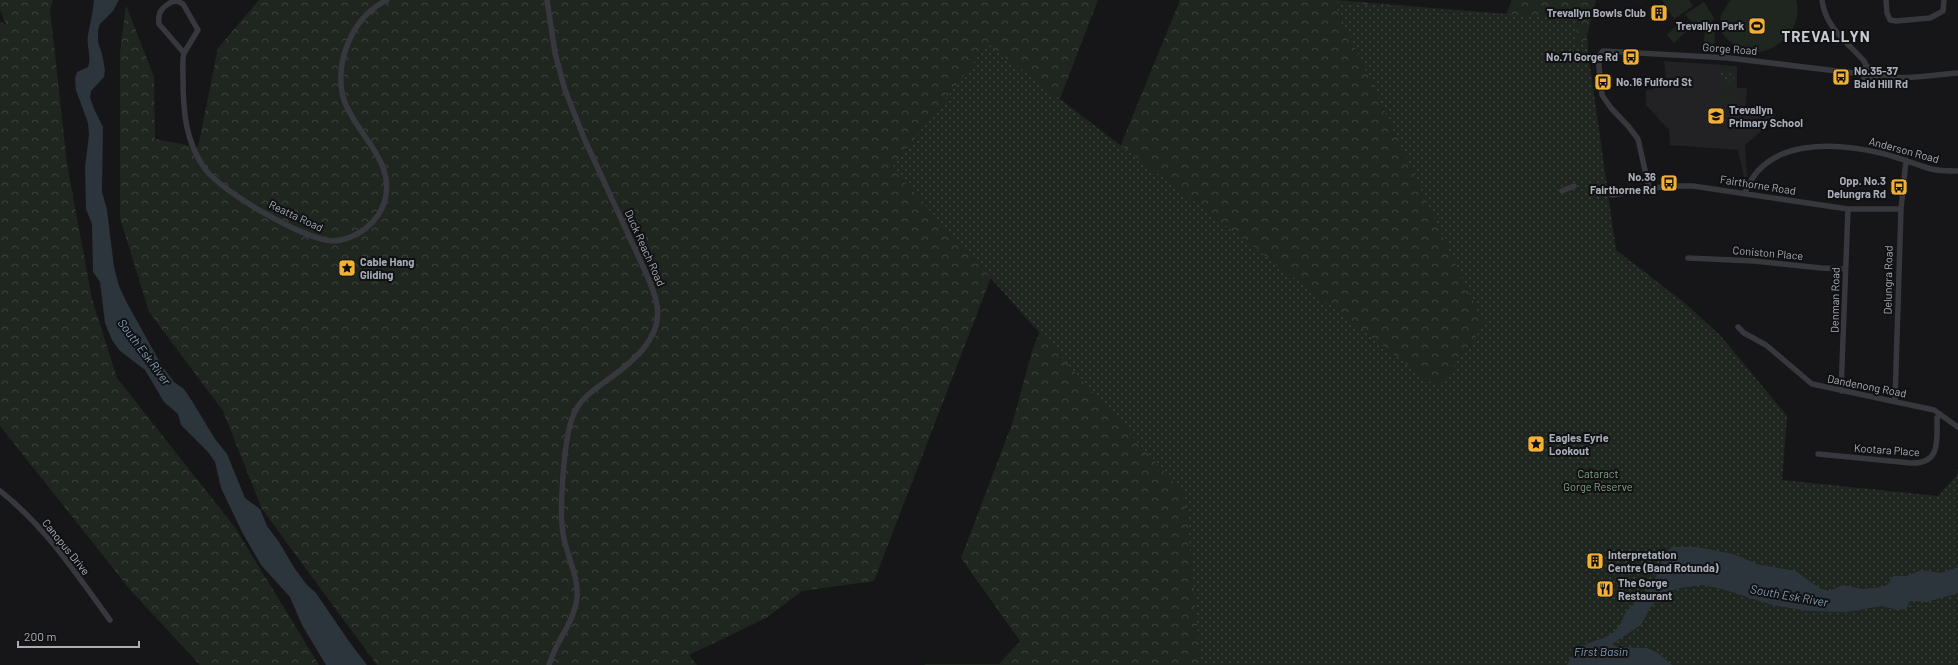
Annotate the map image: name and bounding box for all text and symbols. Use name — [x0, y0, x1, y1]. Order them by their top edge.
building icon: Trevallyn Bowls Club — [1649, 3, 1669, 23]
place label: Trevallyn Bowls Club — [1547, 6, 1646, 19]
sports icon: Trevallyn Park — [1747, 16, 1767, 36]
place label: Trevallyn Park — [1676, 19, 1744, 32]
district label: TREVALLYN — [1781, 27, 1871, 45]
street label: Gorge Road — [1702, 40, 1758, 57]
bus stop icon: No.71 Gorge Rd — [1621, 47, 1641, 67]
place label: No.71 Gorge Rd — [1546, 50, 1618, 63]
place label: No.35-37 Bald Hill Rd — [1854, 64, 1908, 90]
bus stop icon: No.35-37 Bald Hill Rd — [1831, 67, 1851, 87]
bus stop icon: No.16 Fulford St — [1593, 72, 1613, 92]
place label: No.16 Fulford St — [1616, 75, 1692, 88]
place label: Trevallyn Primary School — [1729, 103, 1803, 129]
school or university icon: Trevallyn Primary School — [1706, 106, 1726, 126]
street label: Anderson Road — [1868, 134, 1941, 165]
place label: No.36 Fairthorne Rd — [1590, 170, 1656, 196]
street label: Fairthorne Road — [1719, 172, 1797, 197]
bus stop icon: No.36 Fairthorne Rd — [1659, 173, 1679, 193]
place label: Opp. No.3 Delungra Rd — [1827, 174, 1886, 200]
bus stop icon: Opp. No.3 Delungra Rd — [1889, 177, 1909, 197]
street label: Reatta Road — [267, 197, 325, 234]
street label: Duck Reach Road — [623, 208, 668, 288]
street label: Coniston Place — [1732, 243, 1804, 262]
street label: Delungra Road — [1880, 245, 1895, 315]
place label: Cable Hang Gliding — [360, 255, 414, 281]
place icon: Cable Hang Gliding — [337, 258, 357, 278]
street label: Denman Road — [1827, 267, 1842, 333]
water label: South Esk River — [115, 316, 175, 388]
street label: Dandenong Road — [1826, 371, 1908, 400]
place label: Eagles Eyrie Lookout — [1549, 431, 1609, 457]
place icon: Eagles Eyrie Lookout — [1526, 434, 1546, 454]
street label: Kootara Place — [1854, 441, 1921, 458]
park label: Cataract Gorge Reserve — [1563, 467, 1633, 493]
street label: Canopus Drive — [40, 516, 93, 577]
place label: Interpretation Centre (Band Rotunda) — [1608, 548, 1719, 574]
building icon: Interpretation Centre (Band Rotunda) — [1585, 551, 1605, 571]
place label: The Gorge Restaurant — [1618, 576, 1672, 602]
restaurant icon: The Gorge Restaurant — [1595, 579, 1615, 599]
water label: South Esk River — [1749, 581, 1830, 609]
scale bar — [18, 623, 139, 649]
text: 200 m — [24, 629, 56, 643]
water label: First Basin — [1574, 644, 1628, 658]

